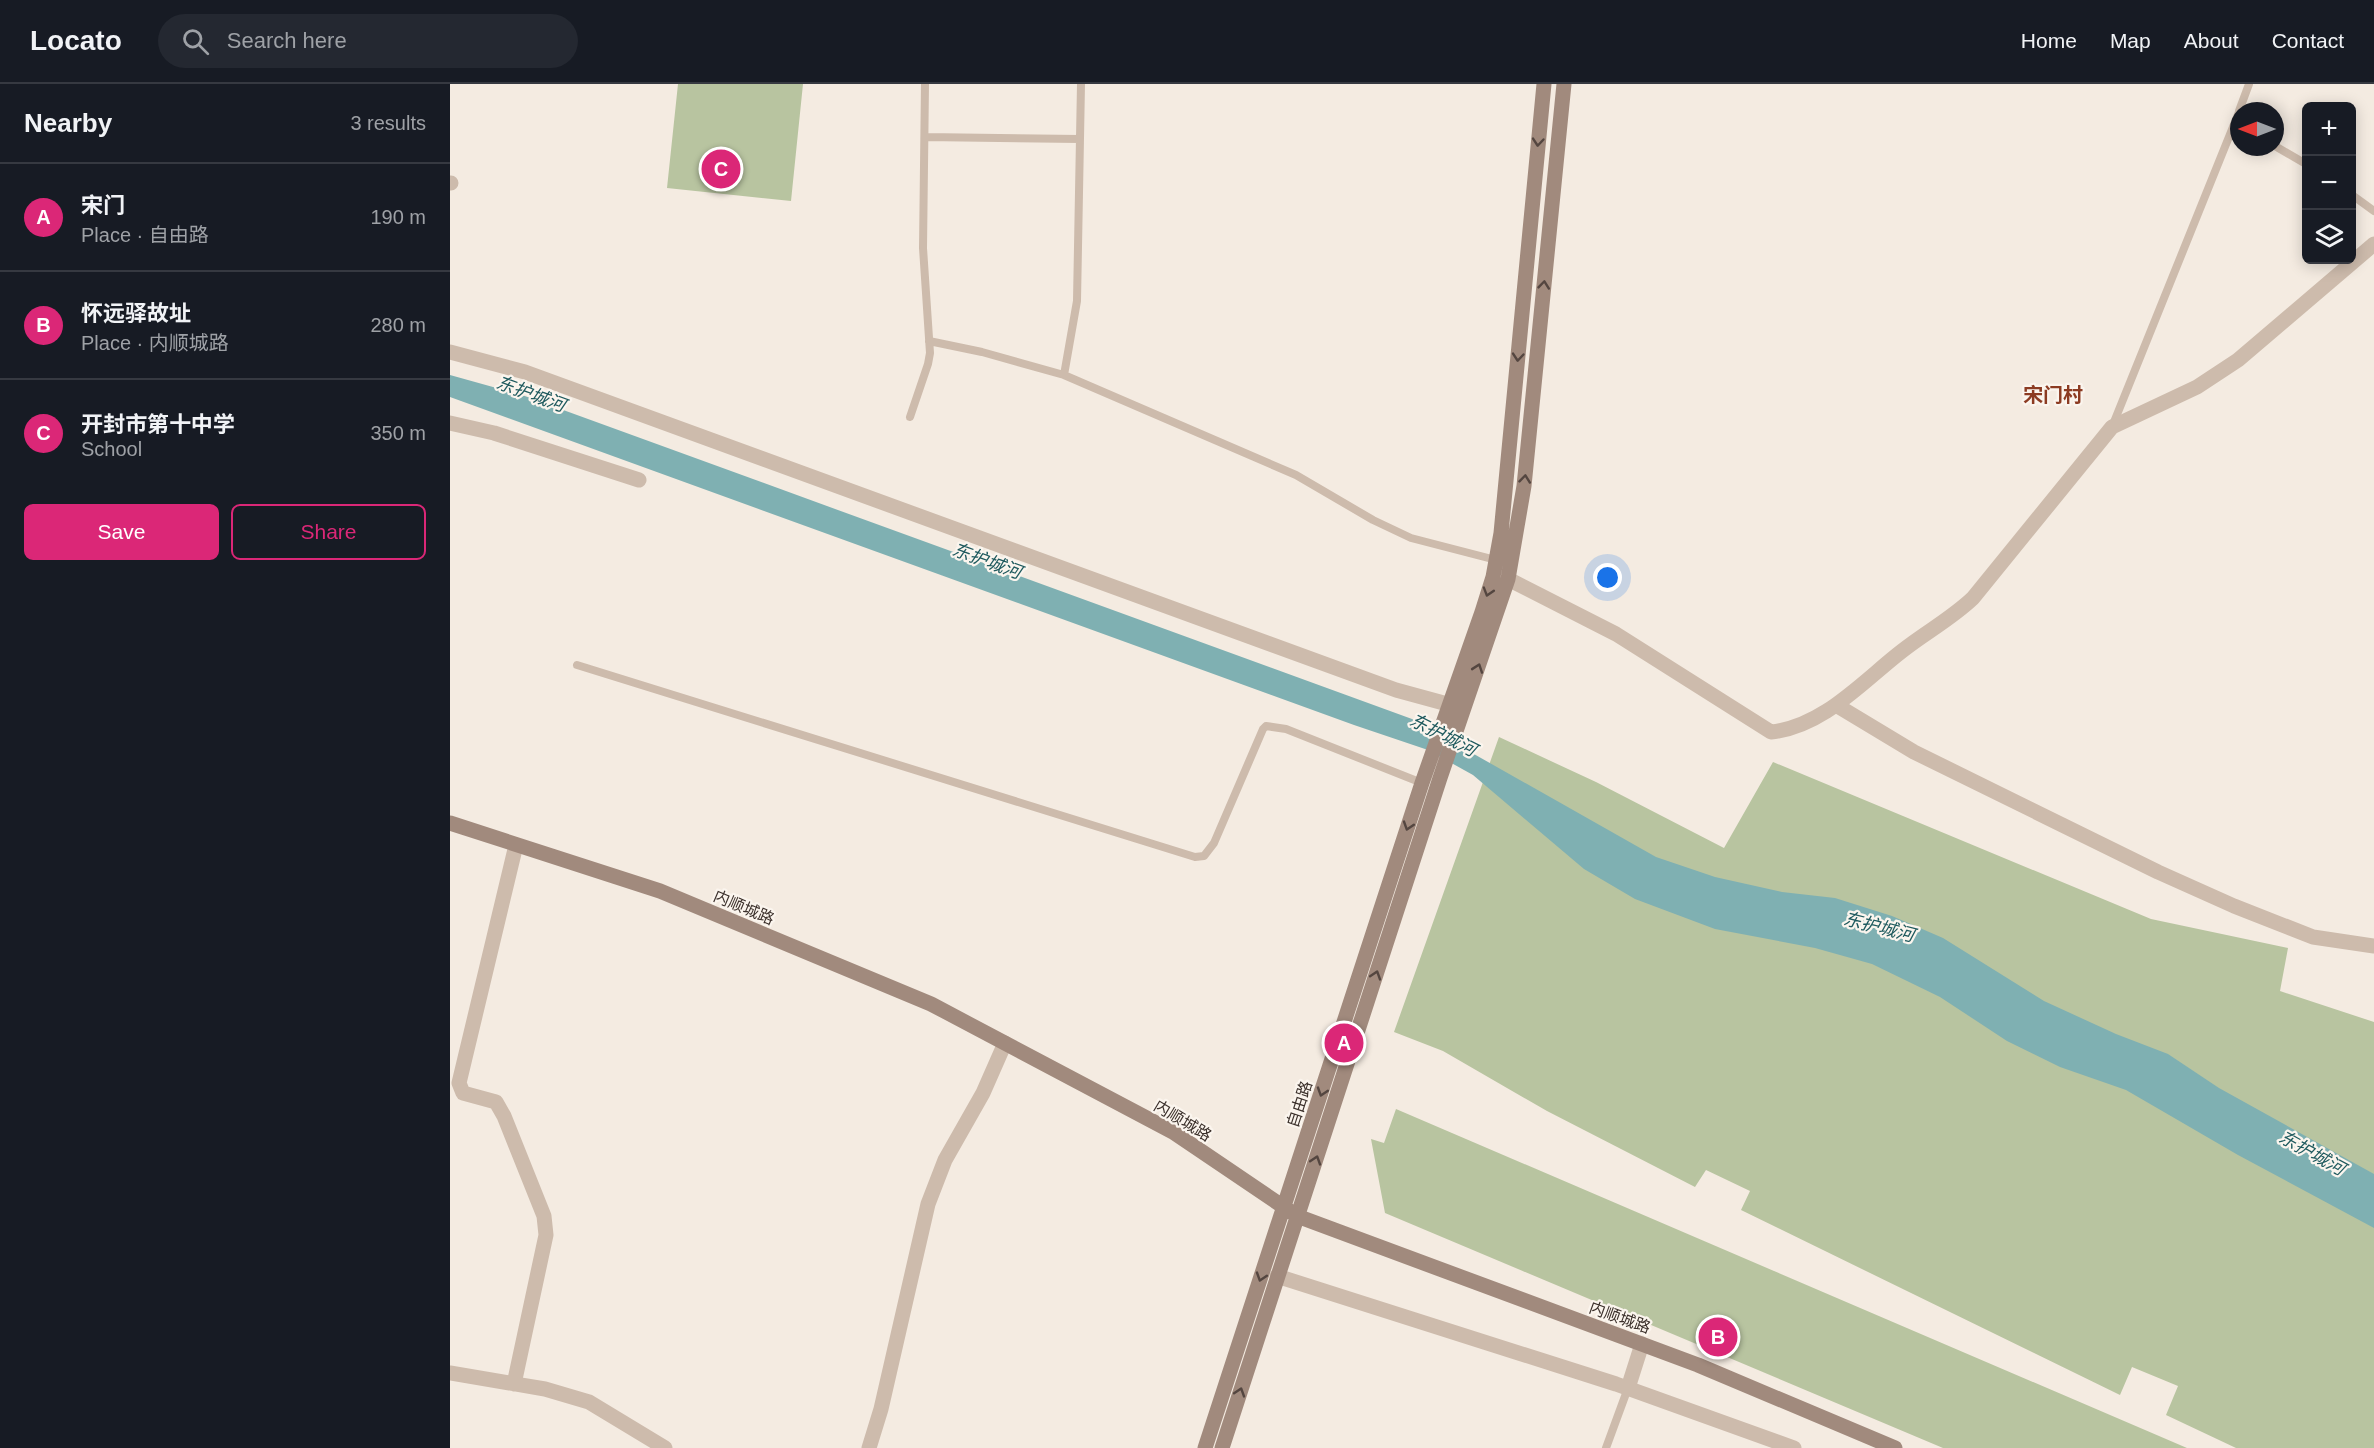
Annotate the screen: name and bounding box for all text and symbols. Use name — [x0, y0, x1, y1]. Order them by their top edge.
search box — [158, 14, 578, 68]
text: Locato — [30, 25, 122, 56]
icon: search — [179, 25, 212, 58]
text: Search here — [227, 28, 347, 53]
text: Home — [2021, 29, 2077, 52]
text: Map — [2110, 29, 2151, 52]
text: About — [2184, 29, 2239, 52]
text: Contact — [2272, 29, 2344, 52]
north arrow — [2230, 102, 2284, 156]
map controls — [2302, 102, 2356, 264]
button: + — [2302, 102, 2356, 156]
text: Nearby — [24, 108, 112, 138]
text: 3 results — [350, 112, 426, 134]
one-way arrow — [1532, 138, 1545, 147]
pin: C — [702, 146, 740, 191]
button: − — [2302, 156, 2356, 210]
text: 宋门 — [81, 193, 125, 218]
text: A — [36, 206, 51, 228]
text: 190 m — [370, 206, 426, 228]
button: layers — [2302, 210, 2356, 264]
text: Place · 自由路 — [81, 224, 209, 246]
one-way arrow — [1537, 281, 1550, 290]
text: 怀远驿故址 — [81, 301, 191, 326]
text: B — [36, 314, 51, 336]
text: 280 m — [370, 314, 426, 336]
text: Place · 内顺城路 — [81, 332, 229, 354]
one-way arrow — [1512, 353, 1525, 362]
water label: 东护城河 — [494, 372, 571, 417]
district label: 宋门村 — [2023, 384, 2083, 406]
text: 开封市第十中学 — [81, 412, 235, 437]
text: C — [36, 422, 51, 444]
text: 350 m — [370, 422, 426, 444]
text: School — [81, 438, 142, 460]
one-way arrow — [1518, 475, 1530, 484]
button: Save — [24, 504, 219, 560]
button: Share — [231, 504, 426, 560]
water label: 东护城河 — [950, 539, 1027, 584]
your location — [1593, 563, 1622, 592]
one-way arrow — [1483, 586, 1495, 597]
one-way arrow — [1471, 663, 1483, 674]
water label: 东护城河 — [1406, 710, 1482, 762]
one-way arrow — [1403, 820, 1415, 831]
street label: 内顺城路 — [711, 887, 777, 928]
water label: 东护城河 — [1842, 909, 1919, 946]
one-way arrow — [1369, 970, 1381, 981]
pin: A — [1324, 1020, 1364, 1066]
street label: 自由路 — [1284, 1079, 1315, 1130]
one-way arrow — [1316, 1086, 1329, 1097]
street label: 内顺城路 — [1151, 1097, 1215, 1144]
water label: 东护城河 — [2276, 1127, 2351, 1181]
one-way arrow — [1308, 1155, 1321, 1166]
one-way arrow — [1256, 1271, 1268, 1282]
street label: 内顺城路 — [1587, 1299, 1653, 1336]
pin: B — [1698, 1314, 1738, 1360]
one-way arrow — [1233, 1387, 1245, 1398]

